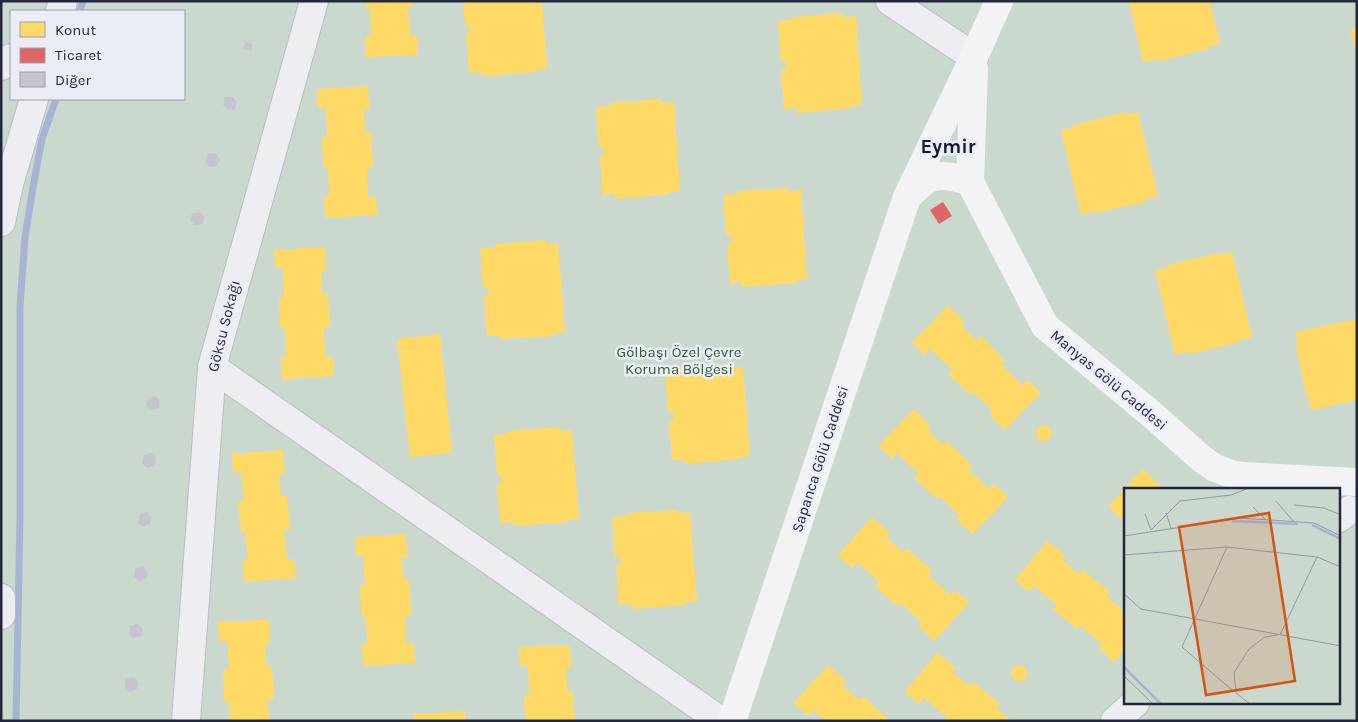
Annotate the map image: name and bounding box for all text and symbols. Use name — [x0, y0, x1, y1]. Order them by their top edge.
legend — [10, 10, 185, 100]
text: Konut — [55, 21, 96, 39]
text: Ticaret — [55, 46, 102, 64]
text: Diğer — [55, 71, 92, 89]
district label: Eymir — [920, 135, 976, 158]
street label: Göksu Sokağı — [204, 278, 244, 374]
street label: Manyas Gölü Caddesi — [1047, 326, 1171, 434]
park label: Gölbaşı Özel Çevre Koruma Bölgesi — [617, 343, 741, 378]
street label: Sapanca Gölü Caddesi — [788, 383, 852, 535]
inset map — [1124, 488, 1340, 704]

